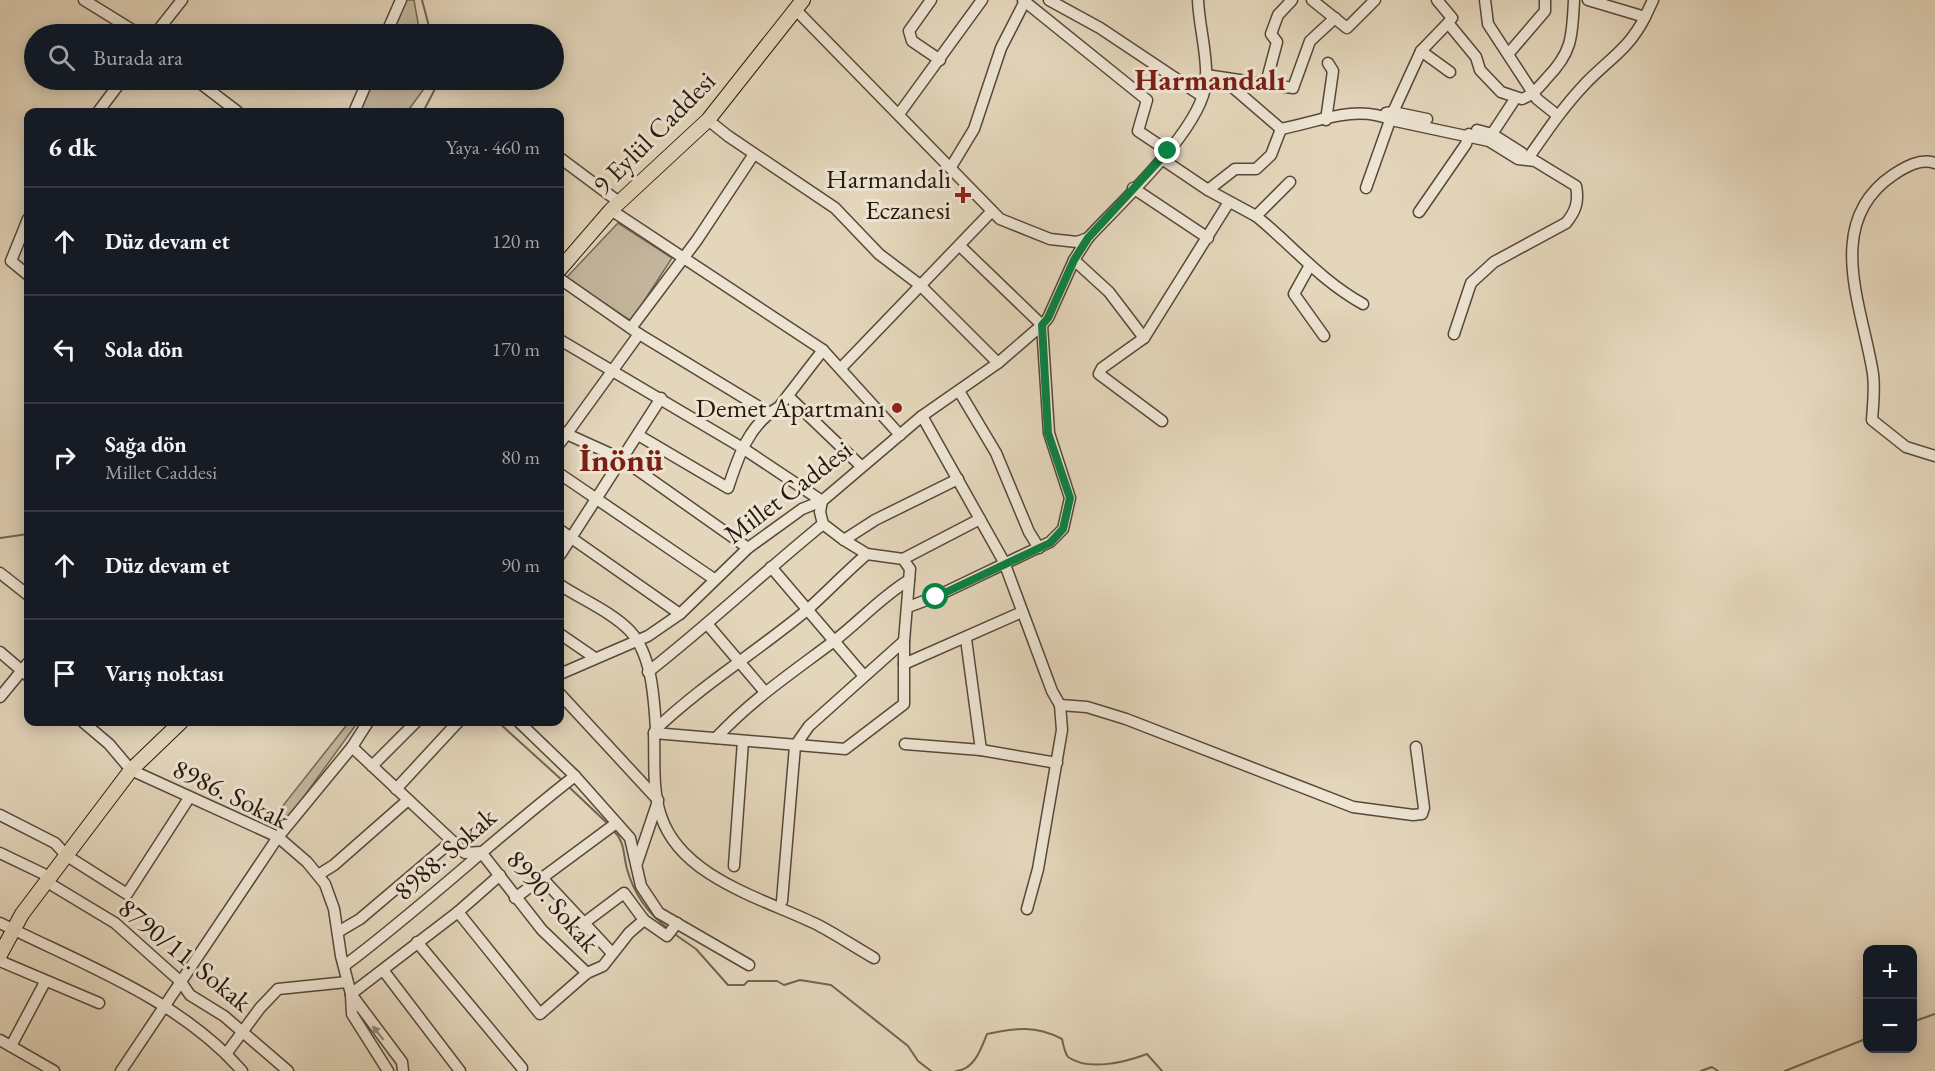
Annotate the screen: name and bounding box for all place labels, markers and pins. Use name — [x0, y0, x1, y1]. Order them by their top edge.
place label: Harmandalı Eczanesi — [826, 161, 951, 227]
marker: Harmandalı Eczanesi — [956, 188, 970, 202]
place label: Demet Apartmanı — [696, 390, 885, 425]
marker: Demet Apartmanı — [890, 401, 904, 415]

